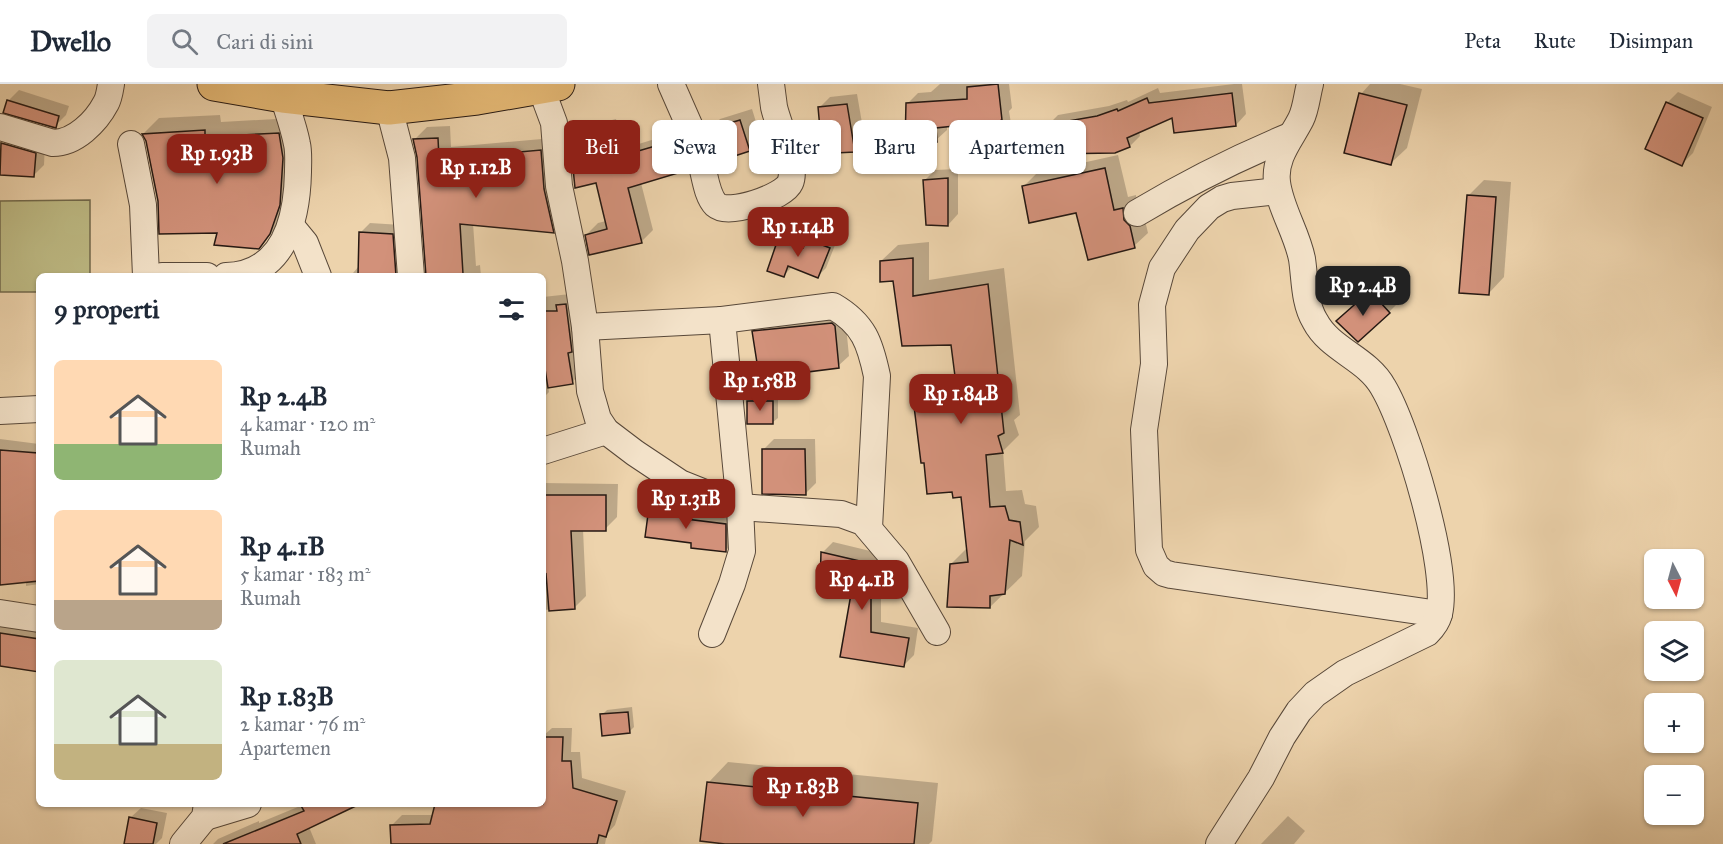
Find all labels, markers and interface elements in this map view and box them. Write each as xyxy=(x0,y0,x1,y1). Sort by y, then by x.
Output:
search box xyxy=(147,14,567,68)
text: Dwello xyxy=(30,24,111,59)
icon: search xyxy=(168,25,201,58)
text: Cari di sini xyxy=(216,28,313,55)
text: Peta xyxy=(1464,28,1501,54)
text: Rute xyxy=(1534,28,1576,54)
text: Disimpan xyxy=(1609,28,1693,54)
chip: Beli xyxy=(564,120,640,174)
chip: Sewa xyxy=(652,120,737,174)
chip: Filter xyxy=(749,120,841,174)
chip: Baru xyxy=(853,120,937,174)
chip: Apartemen xyxy=(949,120,1086,174)
pin: Rp 1.93B xyxy=(155,134,279,185)
text: Rp 1.93B xyxy=(181,141,253,165)
pin: Rp 1.12B xyxy=(414,148,538,199)
text: Rp 1.12B xyxy=(440,155,512,179)
pin: Rp 1.14B xyxy=(736,207,860,258)
text: Rp 1.14B xyxy=(762,214,834,238)
pin: Rp 2.4B xyxy=(1308,266,1418,317)
text: Rp 2.4B xyxy=(1329,273,1397,297)
text: 9 properti xyxy=(54,293,159,325)
icon: filters xyxy=(495,293,528,326)
pin: Rp 1.58B xyxy=(698,361,822,412)
text: Rp 1.58B xyxy=(723,368,797,392)
pin: Rp 1.84B xyxy=(899,374,1023,425)
text: Rp 2.4B xyxy=(240,380,328,412)
text: Rp 1.84B xyxy=(923,381,999,405)
icon: home xyxy=(102,384,174,456)
text: 4 kamar · 120 m² xyxy=(240,412,375,436)
text: Rumah xyxy=(240,436,301,460)
pin: Rp 1.31B xyxy=(624,479,748,530)
text: Rp 1.31B xyxy=(651,486,721,510)
text: Rp 4.1B xyxy=(240,530,325,562)
icon: home xyxy=(102,534,174,606)
north arrow xyxy=(1644,549,1704,609)
map controls xyxy=(1644,549,1704,825)
pin: Rp 4.1B xyxy=(807,560,917,611)
text: 5 kamar · 183 m² xyxy=(240,562,371,586)
text: Rp 4.1B xyxy=(829,567,895,591)
text: Rumah xyxy=(240,586,301,610)
button: layers xyxy=(1644,621,1704,681)
text: Rp 1.83B xyxy=(240,680,334,712)
icon: home xyxy=(102,684,174,756)
button: + xyxy=(1644,693,1704,753)
text: 2 kamar · 76 m² xyxy=(240,712,365,736)
text: Apartemen xyxy=(240,736,331,760)
button: − xyxy=(1644,765,1704,825)
pin: Rp 1.83B xyxy=(741,767,865,818)
text: Rp 1.83B xyxy=(767,774,839,798)

